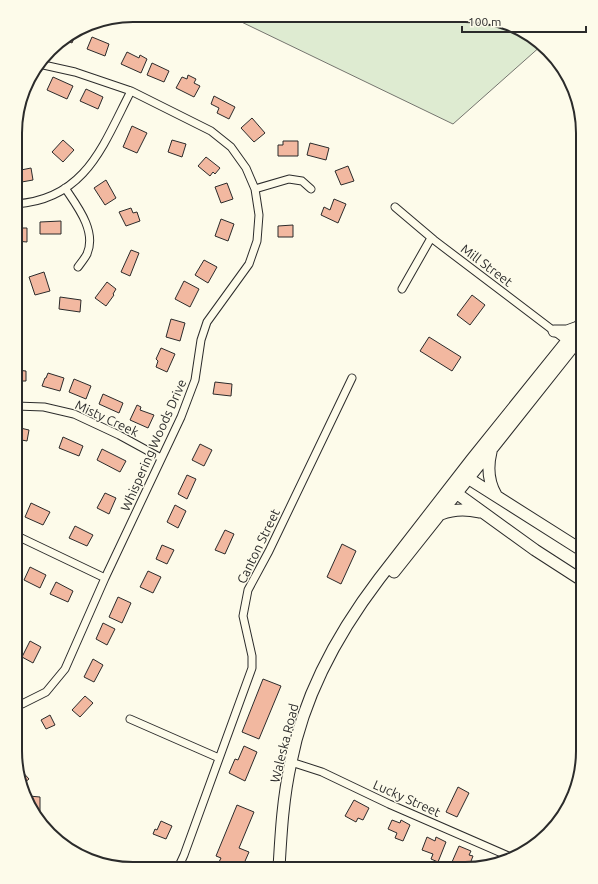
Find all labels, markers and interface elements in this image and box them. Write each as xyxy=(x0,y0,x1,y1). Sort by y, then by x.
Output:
scale bar xyxy=(462,8,586,34)
text: 100 m xyxy=(468,15,501,28)
street label: Mill Street xyxy=(459,241,515,289)
street label: Whispering Woods Drive xyxy=(118,377,188,513)
street label: Misty Creek xyxy=(73,397,141,439)
street label: Canton Street xyxy=(234,506,282,586)
street label: Waleska Road xyxy=(267,702,301,784)
street label: Lucky Street xyxy=(371,777,443,819)

